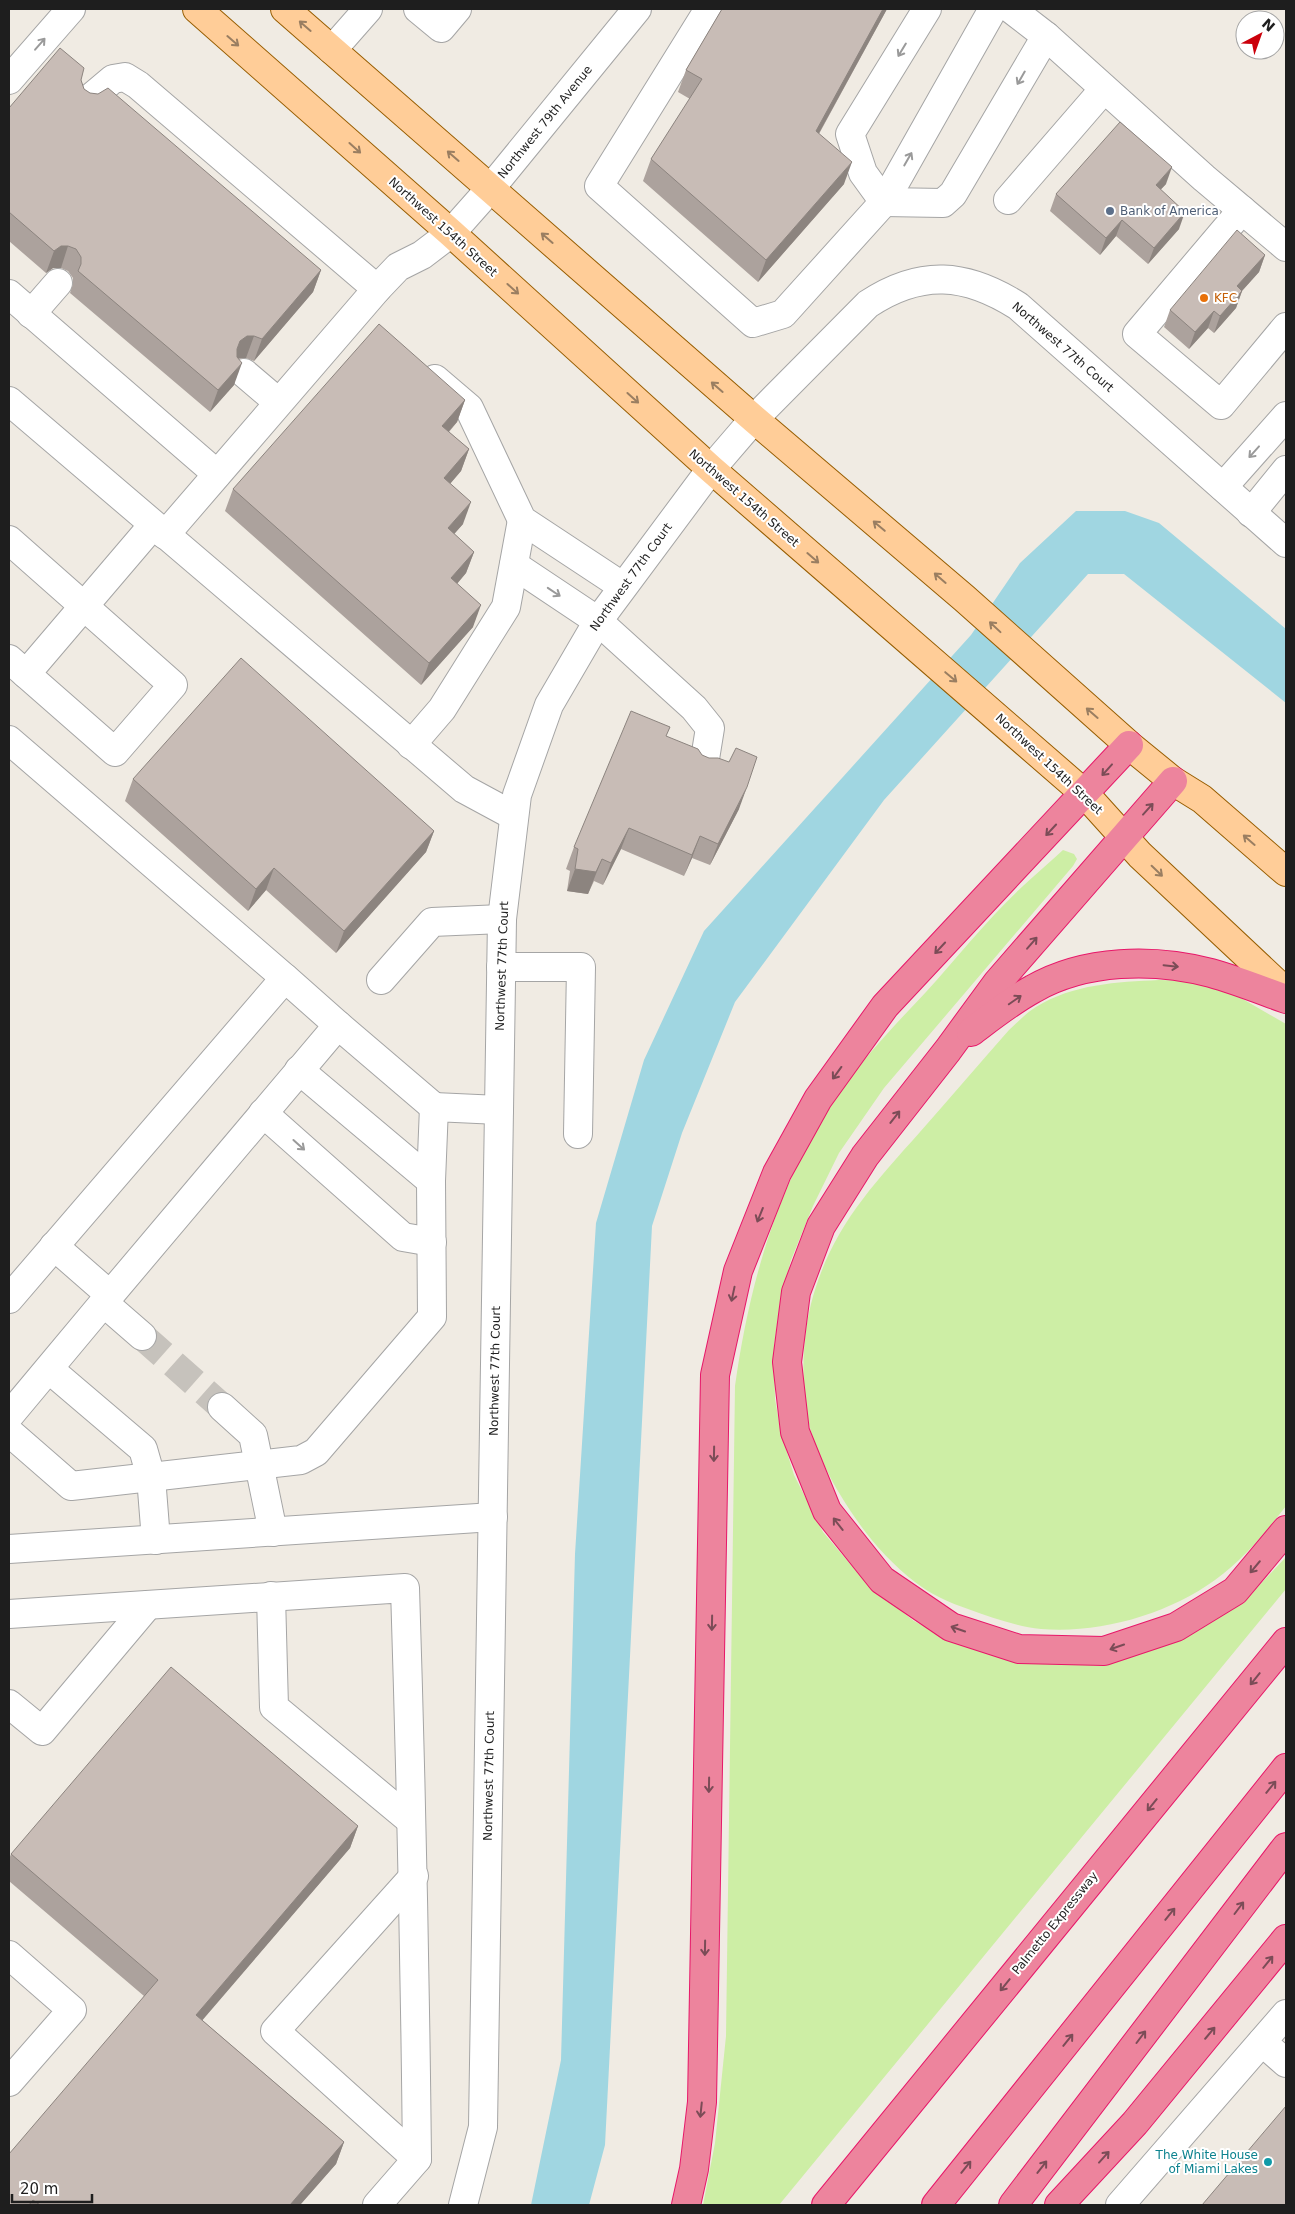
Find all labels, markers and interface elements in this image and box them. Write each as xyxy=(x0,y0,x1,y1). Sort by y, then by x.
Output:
north arrow xyxy=(1235,10,1285,60)
text: N xyxy=(1259,15,1278,35)
one-way arrow xyxy=(298,21,311,32)
one-way arrow xyxy=(227,35,240,46)
one-way arrow xyxy=(34,38,45,51)
one-way arrow xyxy=(896,43,906,57)
street label: Northwest 79th Avenue xyxy=(495,63,595,181)
one-way arrow xyxy=(1016,70,1026,85)
one-way arrow xyxy=(349,142,362,154)
one-way arrow xyxy=(447,151,460,162)
one-way arrow xyxy=(903,152,913,167)
street label: Northwest 154th Street xyxy=(386,175,500,280)
place label: Bank of America xyxy=(1120,204,1219,218)
marker: Bank of America xyxy=(1104,205,1116,217)
one-way arrow xyxy=(541,233,554,244)
one-way arrow xyxy=(506,283,519,295)
place label: KFC xyxy=(1214,291,1237,305)
marker: KFC xyxy=(1198,292,1210,304)
street label: Northwest 77th Court xyxy=(1009,299,1117,395)
one-way arrow xyxy=(711,381,724,393)
one-way arrow xyxy=(626,392,639,404)
one-way arrow xyxy=(1249,445,1260,458)
street label: Northwest 154th Street xyxy=(686,446,802,550)
street label: Northwest 77th Court xyxy=(587,520,675,634)
one-way arrow xyxy=(873,520,886,531)
one-way arrow xyxy=(807,553,820,564)
one-way arrow xyxy=(934,572,947,583)
one-way arrow xyxy=(547,587,561,597)
one-way arrow xyxy=(989,621,1002,633)
one-way arrow xyxy=(944,671,957,683)
one-way arrow xyxy=(1086,707,1099,719)
street label: Northwest 154th Street xyxy=(993,711,1106,817)
one-way arrow xyxy=(1101,763,1113,776)
one-way arrow xyxy=(1142,802,1154,815)
one-way arrow xyxy=(1045,823,1057,836)
one-way arrow xyxy=(1243,834,1256,846)
one-way arrow xyxy=(1151,865,1163,878)
street label: Northwest 77th Court xyxy=(493,901,511,1031)
one-way arrow xyxy=(1026,936,1038,949)
one-way arrow xyxy=(934,941,946,954)
one-way arrow xyxy=(1162,961,1178,971)
one-way arrow xyxy=(1008,995,1022,1005)
one-way arrow xyxy=(832,1066,842,1080)
one-way arrow xyxy=(890,1111,901,1124)
one-way arrow xyxy=(293,1140,306,1151)
one-way arrow xyxy=(754,1208,763,1223)
one-way arrow xyxy=(728,1285,737,1301)
street label: Northwest 77th Court xyxy=(487,1306,503,1436)
one-way arrow xyxy=(710,1446,719,1462)
one-way arrow xyxy=(832,1518,843,1531)
one-way arrow xyxy=(1249,1561,1260,1574)
one-way arrow xyxy=(707,1614,717,1630)
one-way arrow xyxy=(951,1624,966,1633)
one-way arrow xyxy=(1109,1643,1125,1652)
one-way arrow xyxy=(1250,1673,1261,1686)
street label: Northwest 77th Court xyxy=(481,1711,497,1841)
one-way arrow xyxy=(704,1777,713,1793)
one-way arrow xyxy=(1266,1781,1277,1794)
one-way arrow xyxy=(1147,1798,1158,1811)
street label: Palmetto Expressway xyxy=(1009,1869,1101,1977)
one-way arrow xyxy=(1234,1902,1245,1915)
one-way arrow xyxy=(1164,1907,1175,1920)
one-way arrow xyxy=(700,1939,710,1955)
one-way arrow xyxy=(1262,1956,1273,1969)
one-way arrow xyxy=(999,1978,1010,1991)
one-way arrow xyxy=(1204,2027,1215,2040)
one-way arrow xyxy=(1136,2030,1146,2044)
one-way arrow xyxy=(1063,2034,1074,2047)
one-way arrow xyxy=(696,2102,706,2118)
place label: The White House of Miami Lakes xyxy=(1155,2148,1258,2176)
one-way arrow xyxy=(1098,2150,1110,2163)
marker: The White House of Miami Lakes xyxy=(1262,2156,1274,2168)
one-way arrow xyxy=(961,2161,972,2174)
one-way arrow xyxy=(1037,2161,1048,2174)
scale bar xyxy=(12,2172,92,2204)
text: 20 m xyxy=(20,2180,58,2198)

